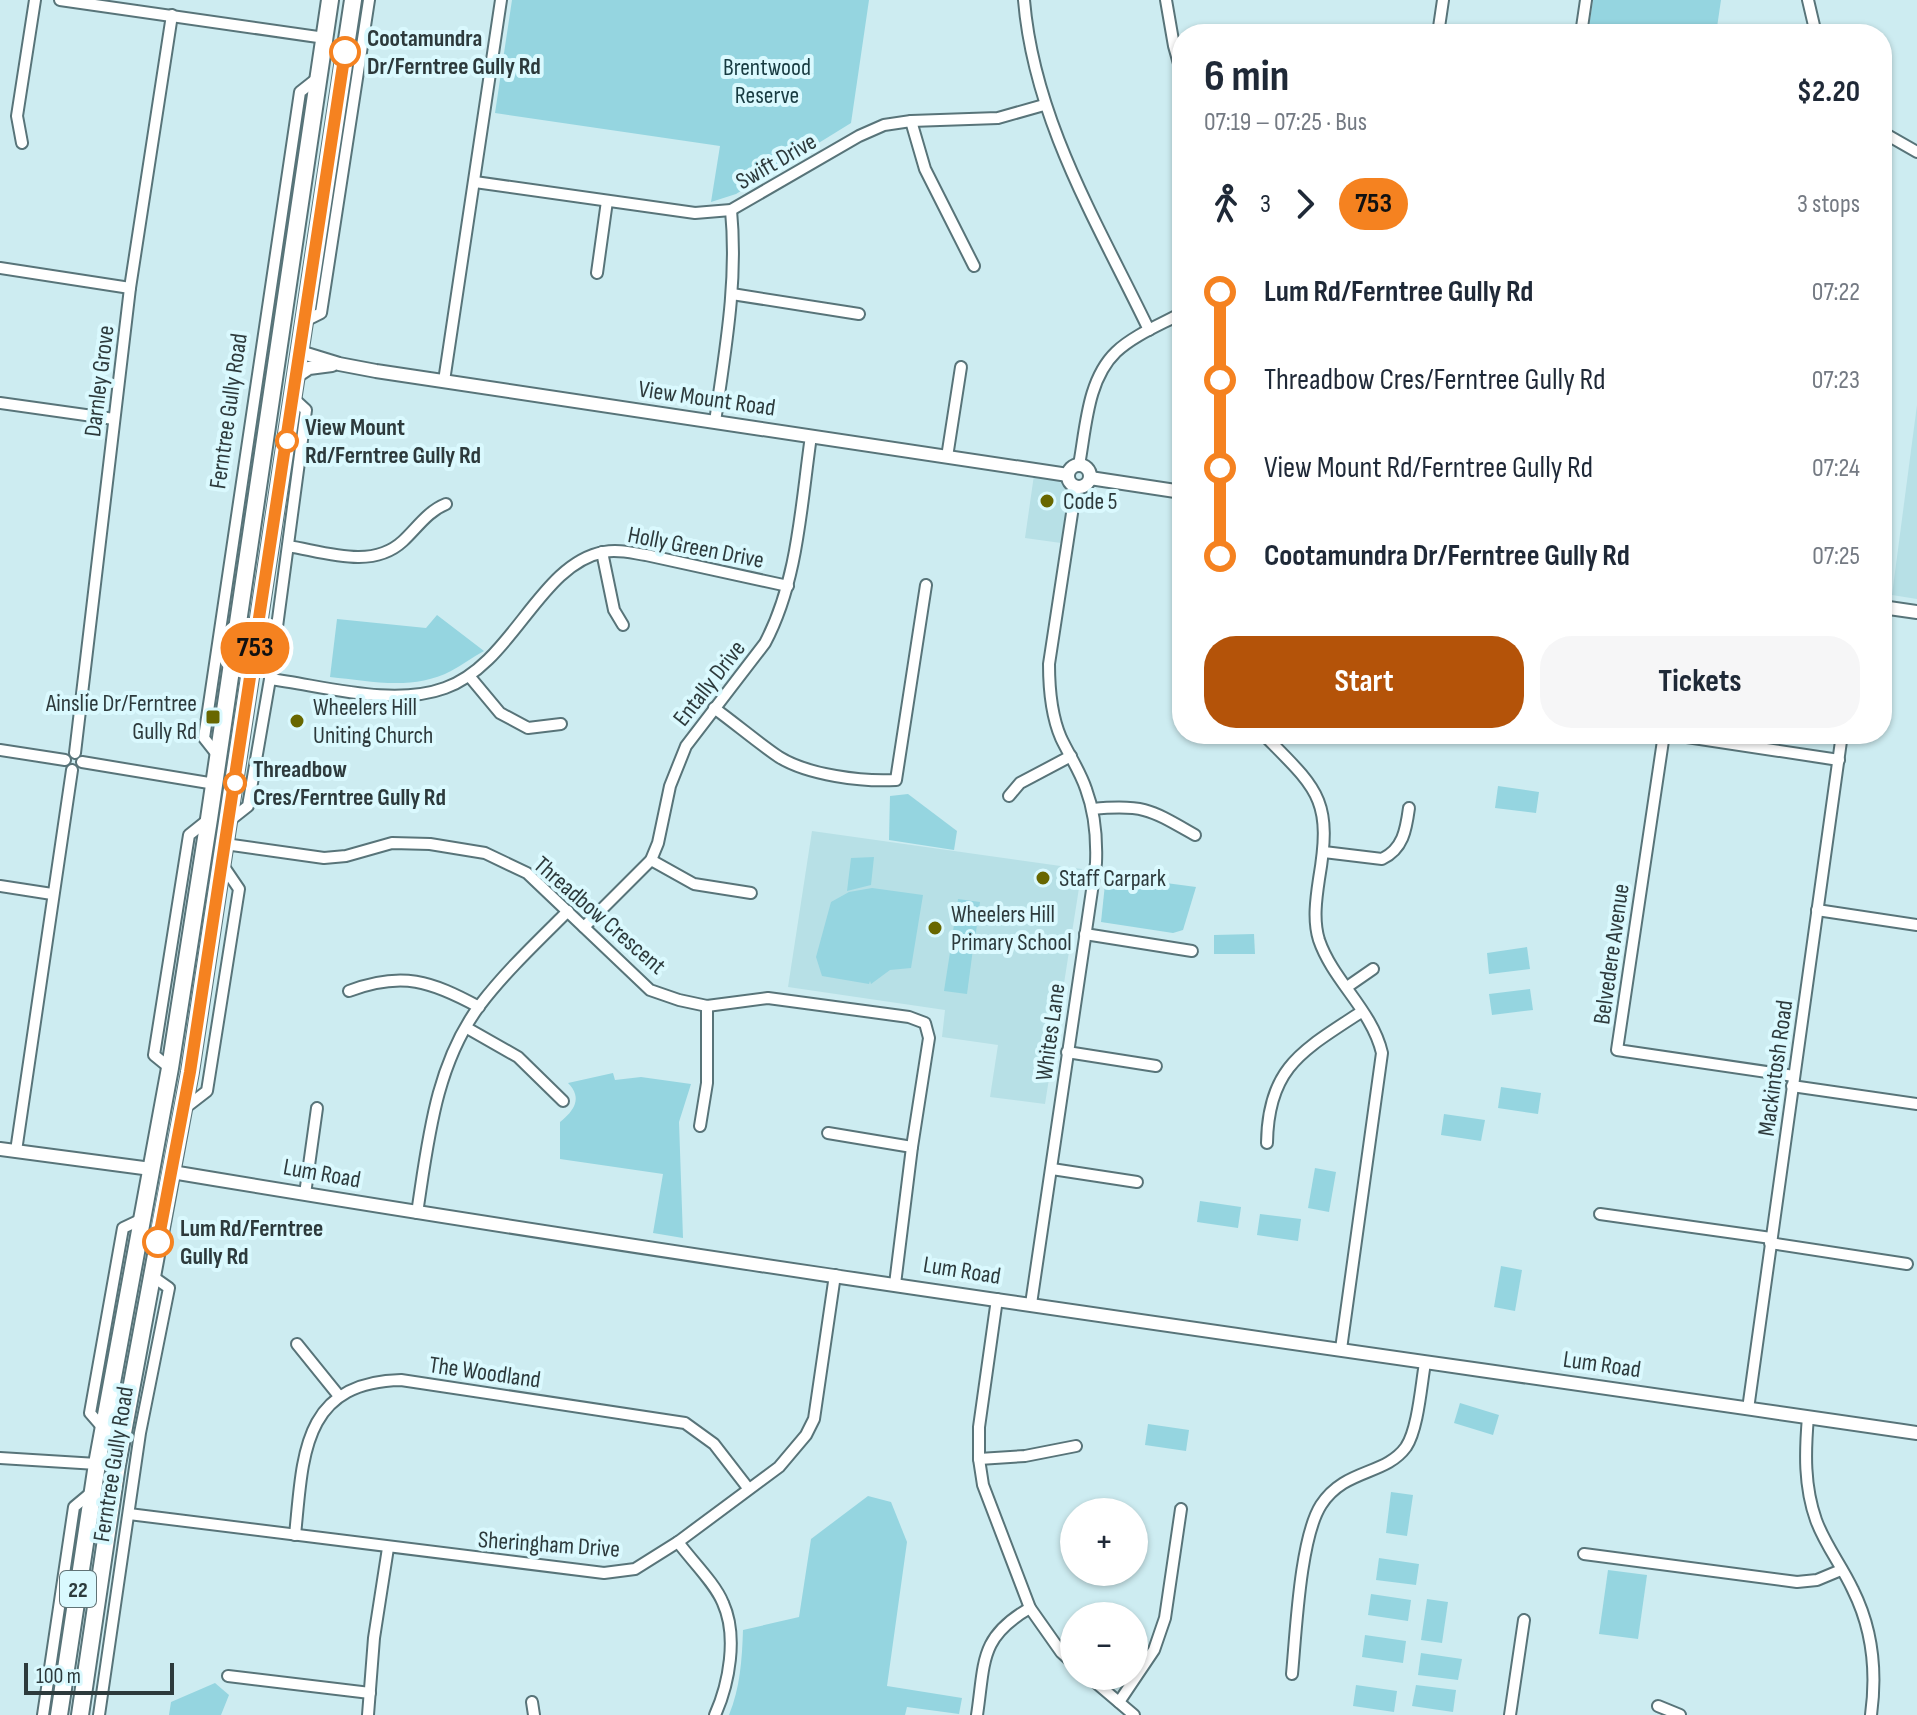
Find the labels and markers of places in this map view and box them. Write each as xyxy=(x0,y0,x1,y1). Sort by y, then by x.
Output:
place label: Cootamundra Dr/Ferntree Gully Rd xyxy=(367,24,541,81)
marker: Cootamundra Dr/Ferntree Gully Rd xyxy=(330,37,360,67)
place label: View Mount Rd/Ferntree Gully Rd xyxy=(305,413,481,470)
marker: View Mount Rd/Ferntree Gully Rd xyxy=(276,430,298,452)
place label: Code 5 xyxy=(1063,487,1117,516)
marker: Code 5 xyxy=(1038,492,1056,510)
place label: Ainslie Dr/Ferntree Gully Rd xyxy=(45,689,197,746)
place label: Wheelers Hill Uniting Church xyxy=(313,693,433,750)
marker: Ainslie Dr/Ferntree Gully Rd xyxy=(204,708,222,726)
marker: Wheelers Hill Uniting Church xyxy=(288,712,306,730)
place label: Threadbow Cres/Ferntree Gully Rd xyxy=(253,755,446,812)
marker: Threadbow Cres/Ferntree Gully Rd xyxy=(224,772,246,794)
place label: Staff Carpark xyxy=(1059,864,1166,893)
marker: Staff Carpark xyxy=(1034,869,1052,887)
place label: Wheelers Hill Primary School xyxy=(951,900,1072,957)
marker: Wheelers Hill Primary School xyxy=(926,919,944,937)
place label: Lum Rd/Ferntree Gully Rd xyxy=(180,1214,323,1271)
marker: Lum Rd/Ferntree Gully Rd xyxy=(143,1227,173,1257)

